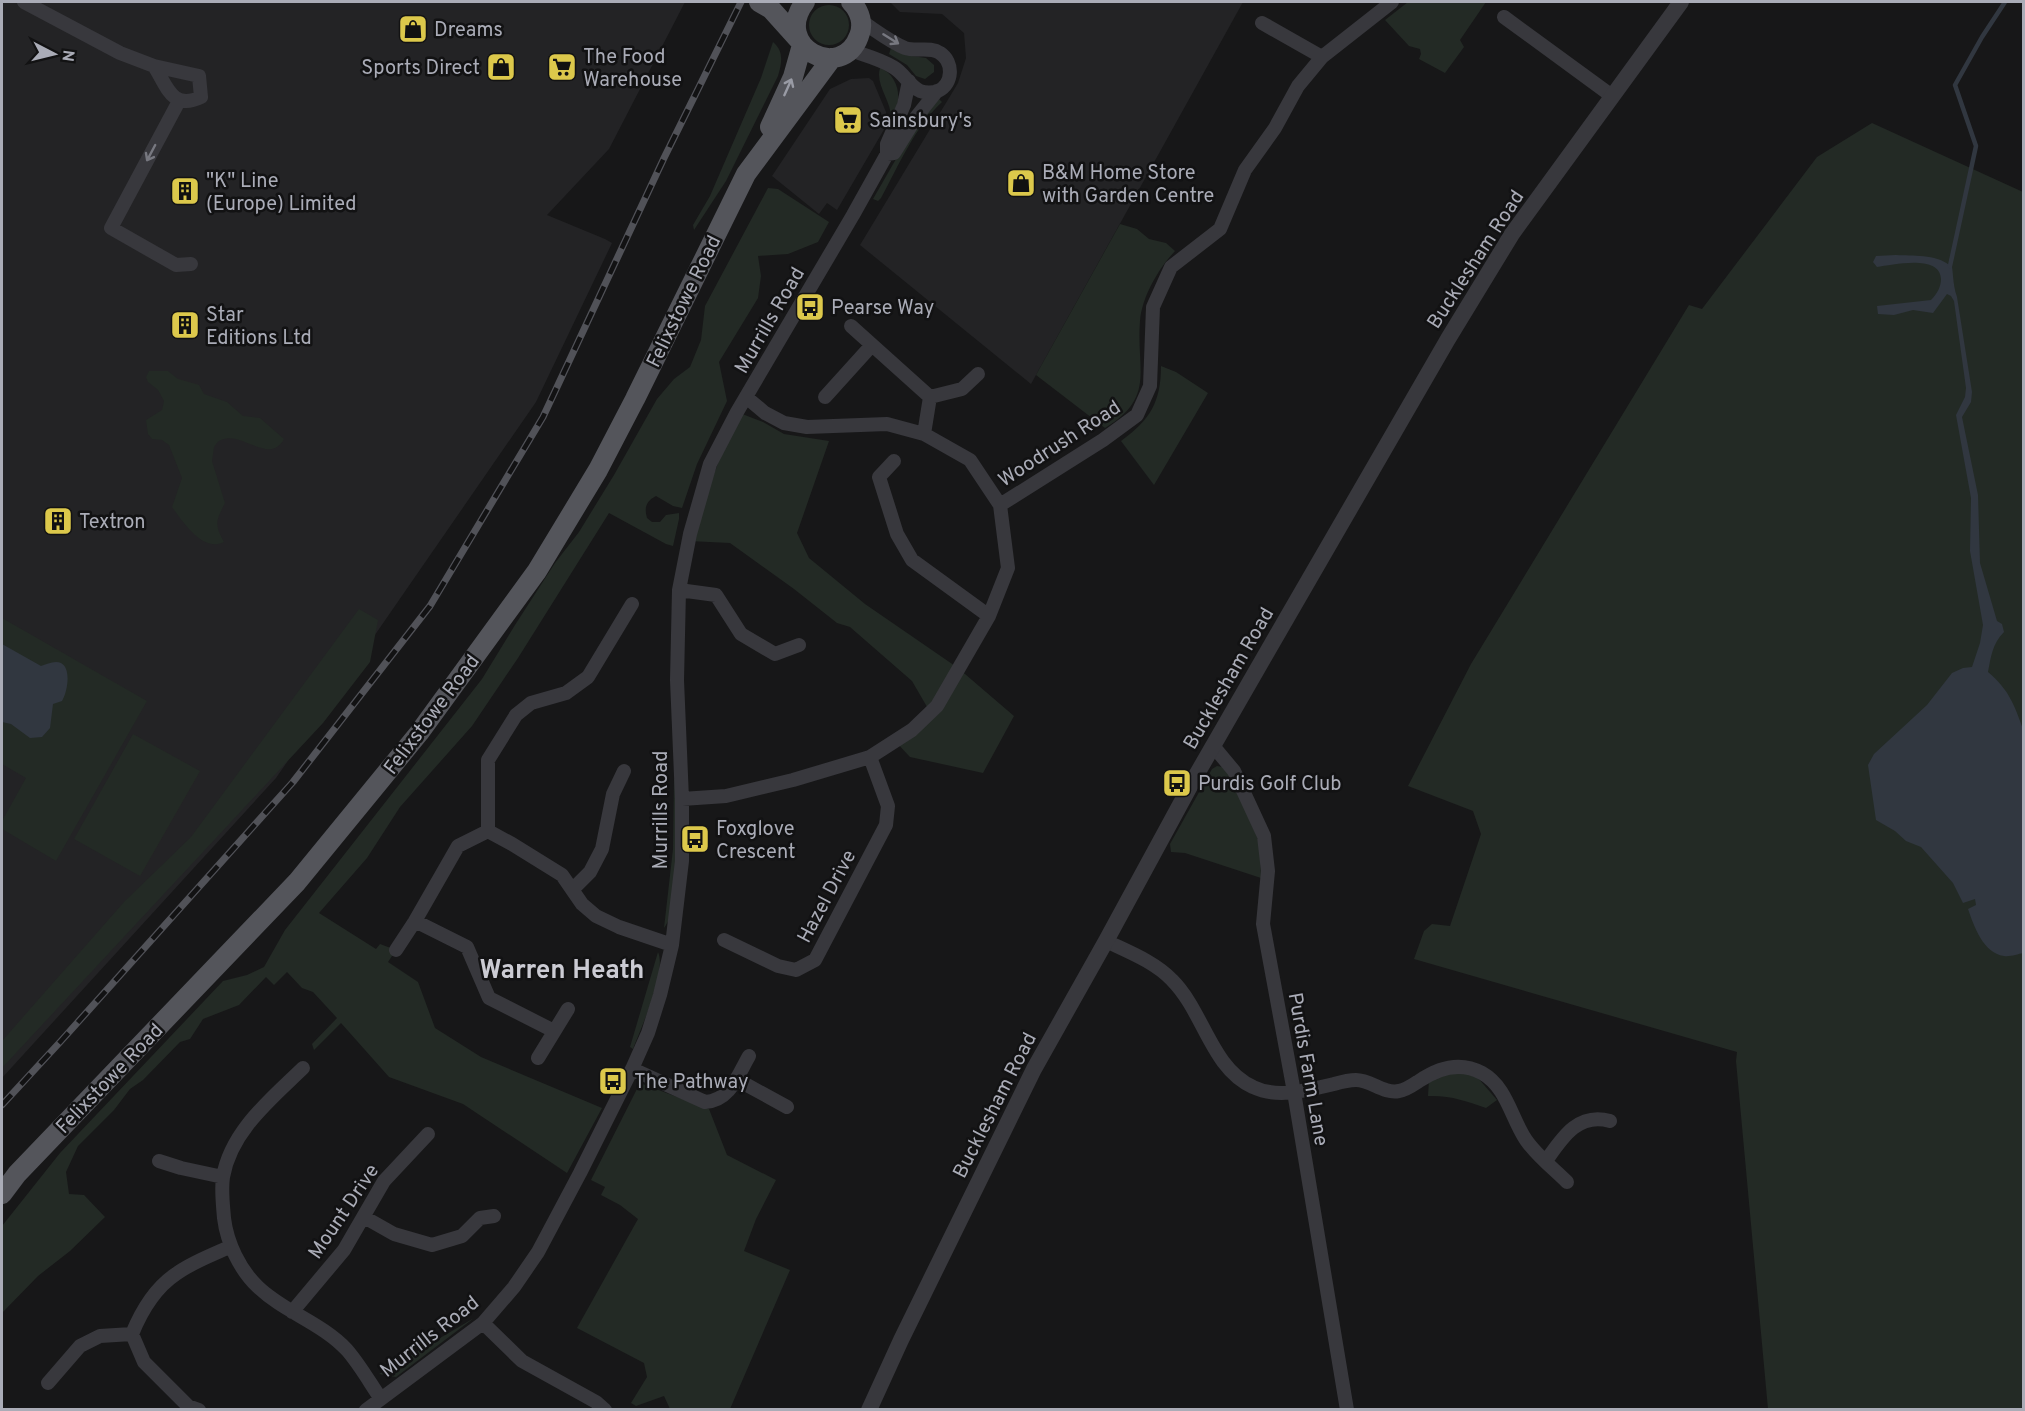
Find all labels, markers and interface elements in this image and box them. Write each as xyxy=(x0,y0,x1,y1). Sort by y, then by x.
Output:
shop icon: Dreams xyxy=(397,13,429,45)
place label: Dreams xyxy=(434,18,503,44)
north arrow xyxy=(24,24,84,84)
one-way arrow xyxy=(882,34,899,46)
place label: The Food Warehouse xyxy=(583,45,682,94)
text: N xyxy=(56,49,78,63)
shop icon: Sports Direct xyxy=(485,51,517,83)
supermarket icon: The Food Warehouse xyxy=(546,51,578,83)
place label: Sports Direct xyxy=(361,56,480,82)
one-way arrow xyxy=(783,78,794,97)
supermarket icon: Sainsbury's xyxy=(832,104,864,136)
place label: Sainsbury's xyxy=(869,109,972,135)
one-way arrow xyxy=(145,144,157,161)
place label: B&M Home Store with Garden Centre xyxy=(1042,161,1214,210)
shop icon: B&M Home Store with Garden Centre xyxy=(1005,167,1037,199)
place label: "K" Line (Europe) Limited xyxy=(206,169,357,218)
building icon: "K" Line (Europe) Limited xyxy=(169,175,201,207)
street label: Bucklesham Road xyxy=(1422,186,1531,334)
street label: Felixstowe Road xyxy=(642,231,728,372)
street label: Murrills Road xyxy=(730,263,812,379)
bus stop icon: Pearse Way xyxy=(794,291,826,323)
place label: Pearse Way xyxy=(831,296,934,322)
place label: Star Editions Ltd xyxy=(206,303,312,352)
building icon: Star Editions Ltd xyxy=(169,309,201,341)
street label: Woodrush Road xyxy=(994,395,1126,494)
building icon: Textron xyxy=(42,505,74,537)
place label: Textron xyxy=(79,510,146,536)
street label: Bucklesham Road xyxy=(1178,603,1281,755)
street label: Felixstowe Road xyxy=(379,650,486,781)
street label: Murrills Road xyxy=(649,751,675,869)
bus stop icon: Purdis Golf Club xyxy=(1161,767,1193,799)
place label: Purdis Golf Club xyxy=(1198,772,1342,798)
place label: Foxglove Crescent xyxy=(716,817,796,866)
bus stop icon: Foxglove Crescent xyxy=(679,823,711,855)
street label: Hazel Drive xyxy=(792,846,863,948)
district label: Warren Heath xyxy=(480,955,644,988)
street label: Purdis Farm Lane xyxy=(1281,991,1333,1148)
street label: Felixstowe Road xyxy=(51,1019,170,1140)
street label: Bucklesham Road xyxy=(948,1029,1044,1183)
bus stop icon: The Pathway xyxy=(597,1065,629,1097)
place label: The Pathway xyxy=(634,1070,748,1096)
street label: Mount Drive xyxy=(303,1160,386,1265)
street label: Murrills Road xyxy=(375,1291,485,1384)

